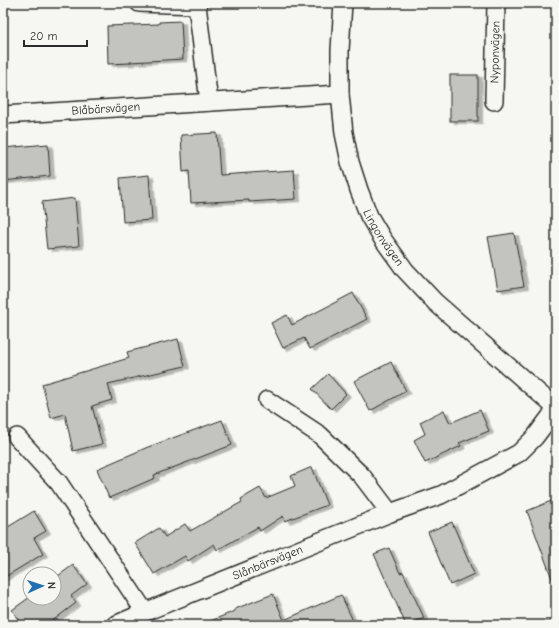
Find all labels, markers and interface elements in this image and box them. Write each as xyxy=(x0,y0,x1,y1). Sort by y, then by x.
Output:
street label: Nyponvägen xyxy=(487,21,503,83)
scale bar xyxy=(24,22,87,48)
text: 20 m xyxy=(30,29,58,43)
street label: Blåbärsvägen xyxy=(71,99,141,118)
street label: Lingonvägen xyxy=(360,207,407,269)
street label: Slånbärsvägen xyxy=(231,542,305,583)
north arrow xyxy=(22,566,62,606)
text: N xyxy=(45,582,58,589)

